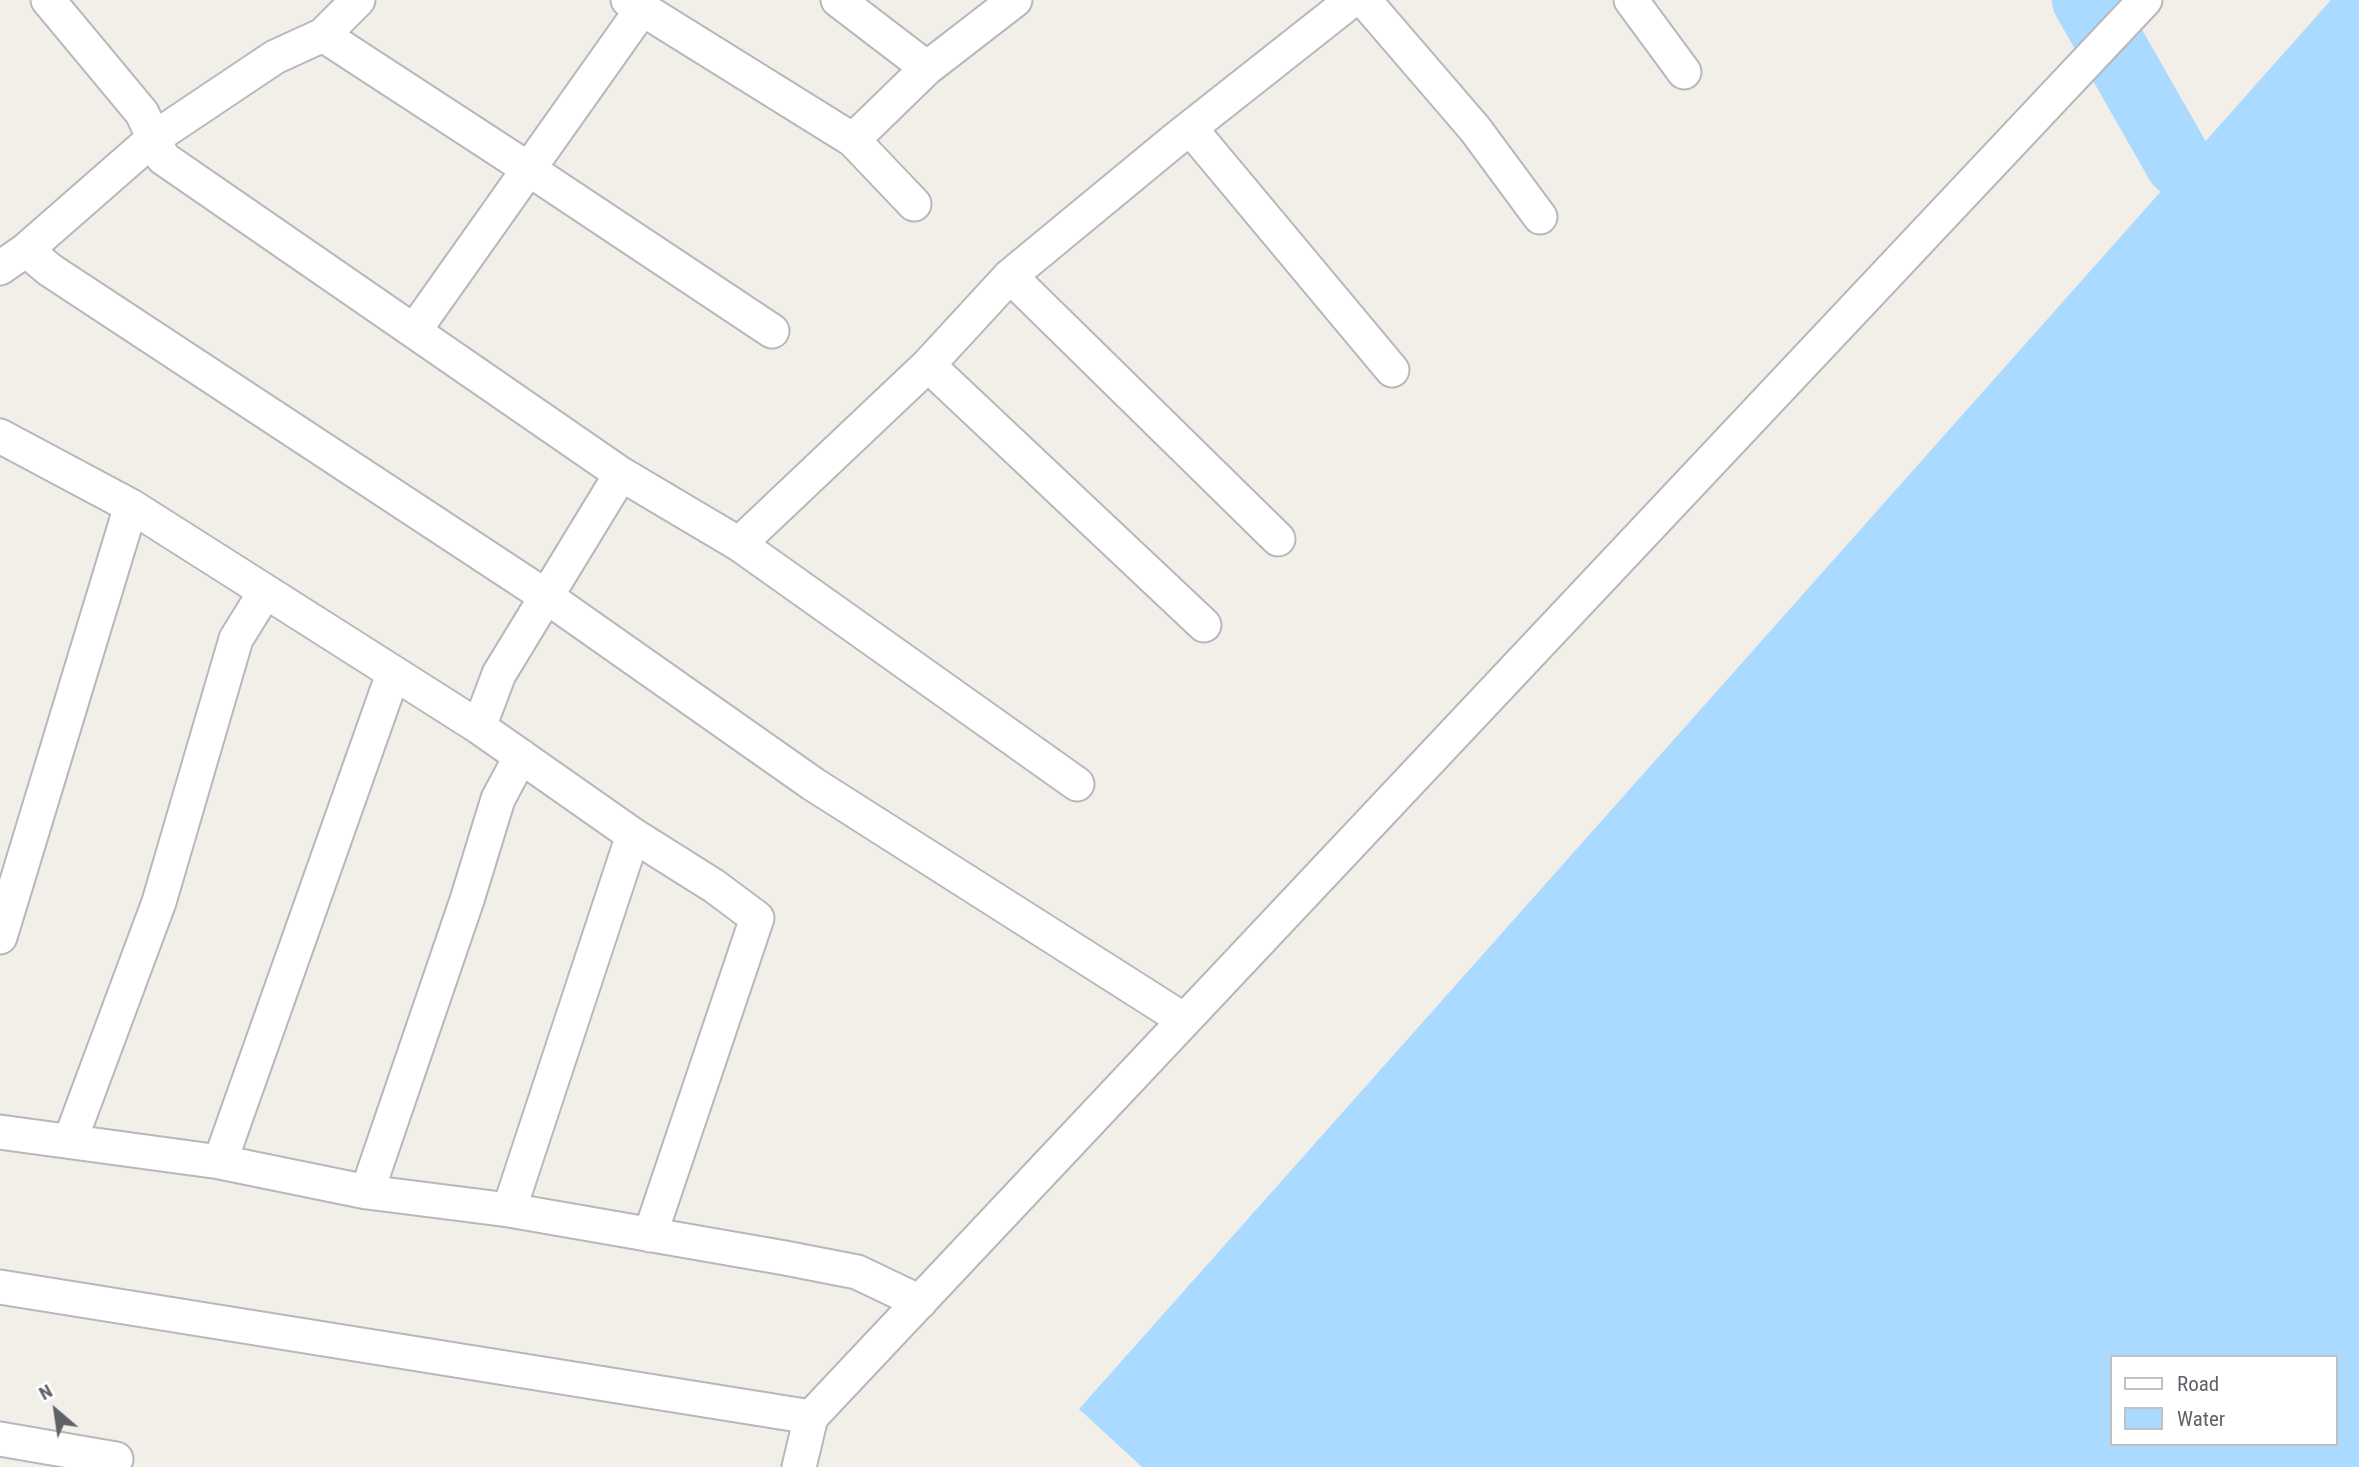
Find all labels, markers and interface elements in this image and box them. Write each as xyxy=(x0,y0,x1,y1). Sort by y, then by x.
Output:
legend xyxy=(2110,1355,2338,1446)
text: Road xyxy=(2177,1372,2219,1396)
north arrow xyxy=(21,1376,91,1446)
text: N xyxy=(35,1379,56,1405)
text: Water xyxy=(2177,1407,2225,1431)

